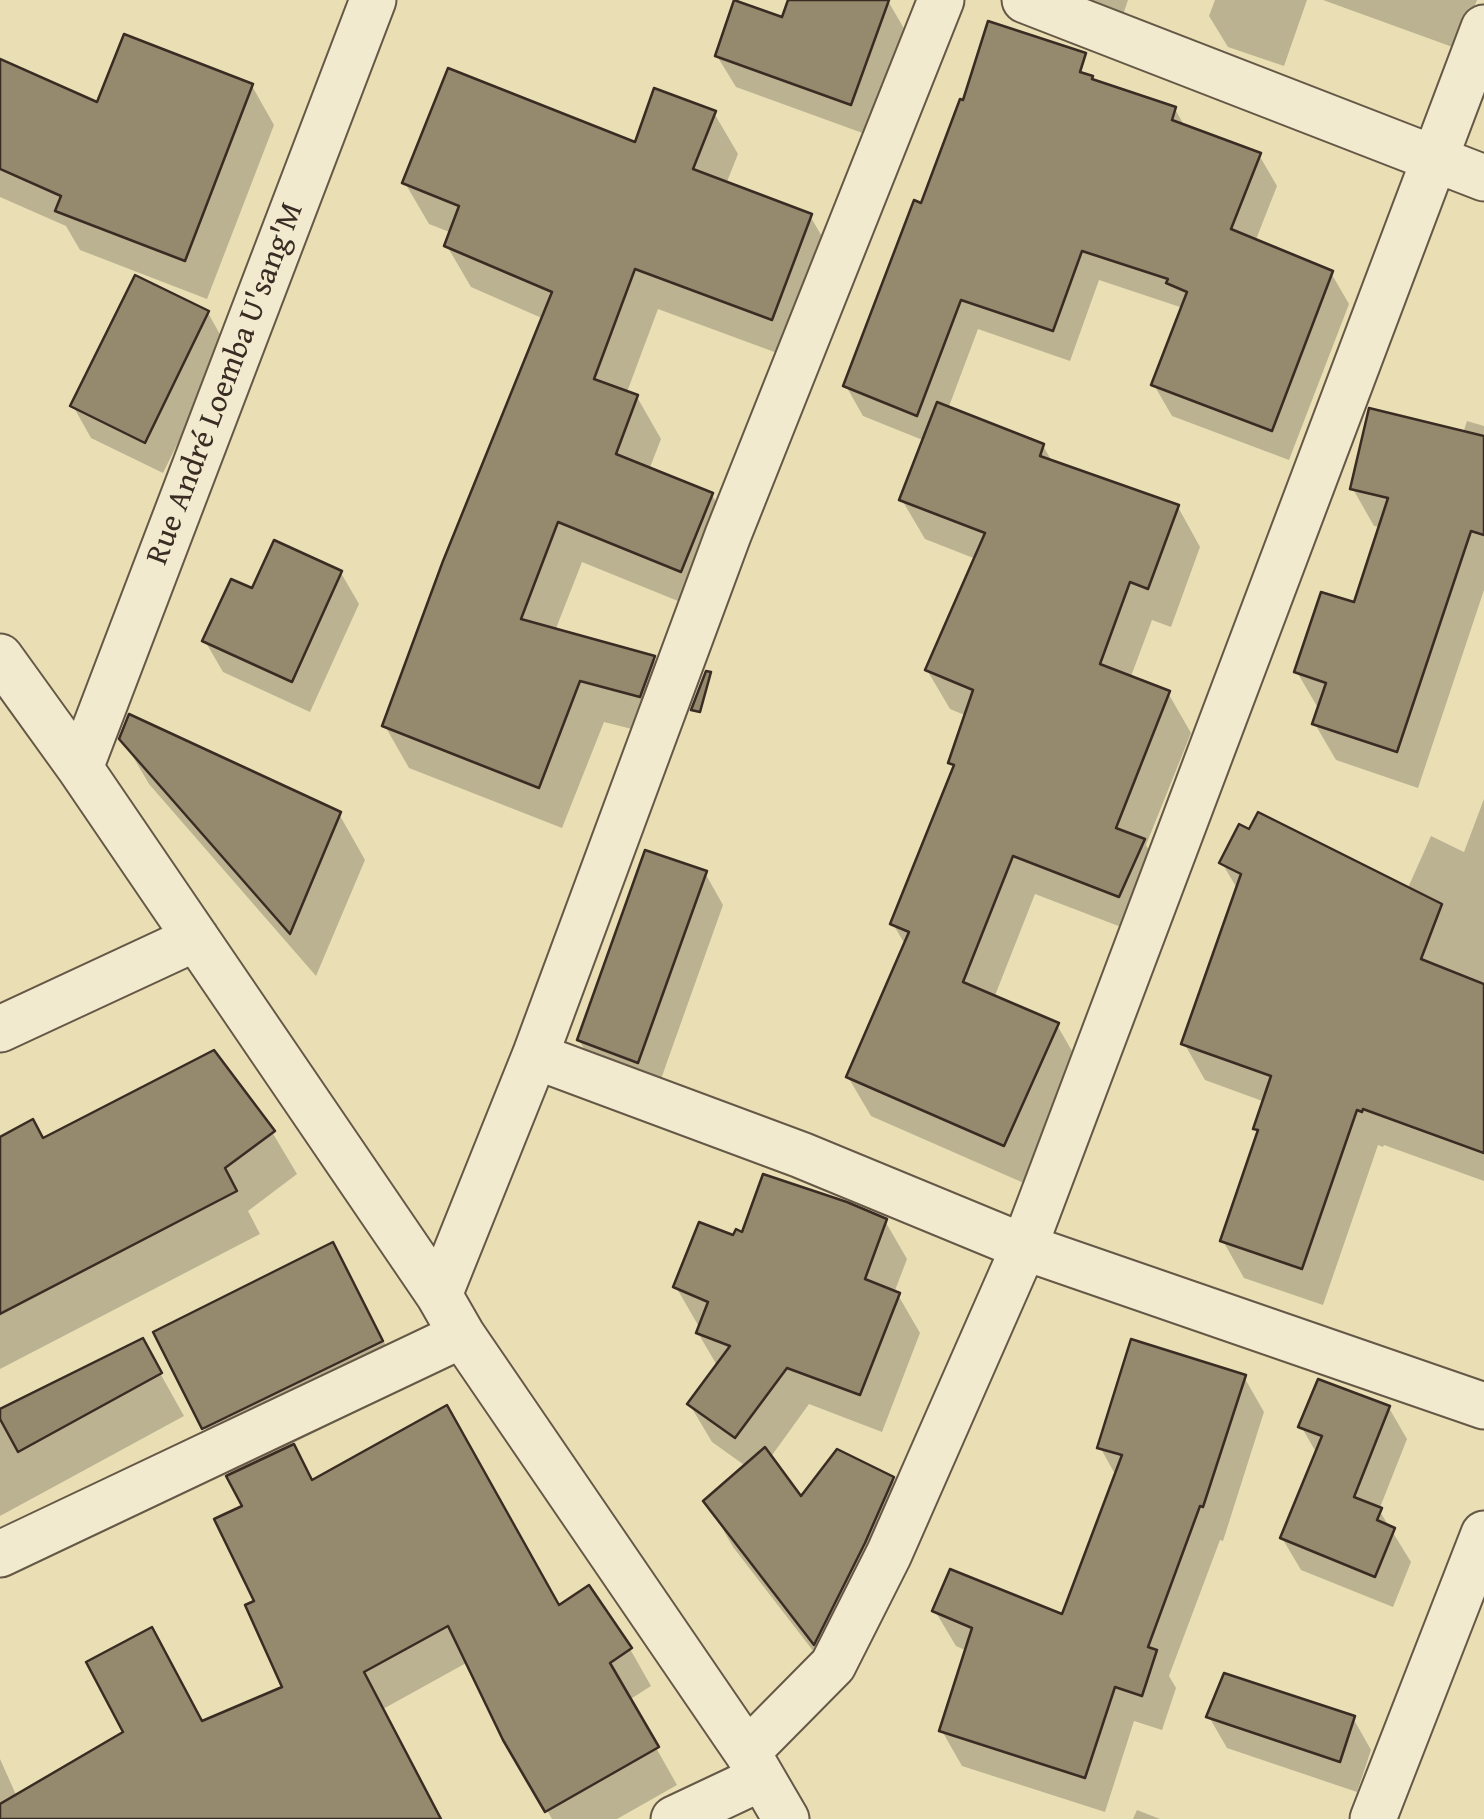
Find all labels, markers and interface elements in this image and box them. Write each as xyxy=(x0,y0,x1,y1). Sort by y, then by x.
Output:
street label: Rue André Loemba U'sang'M xyxy=(139,197,313,571)

